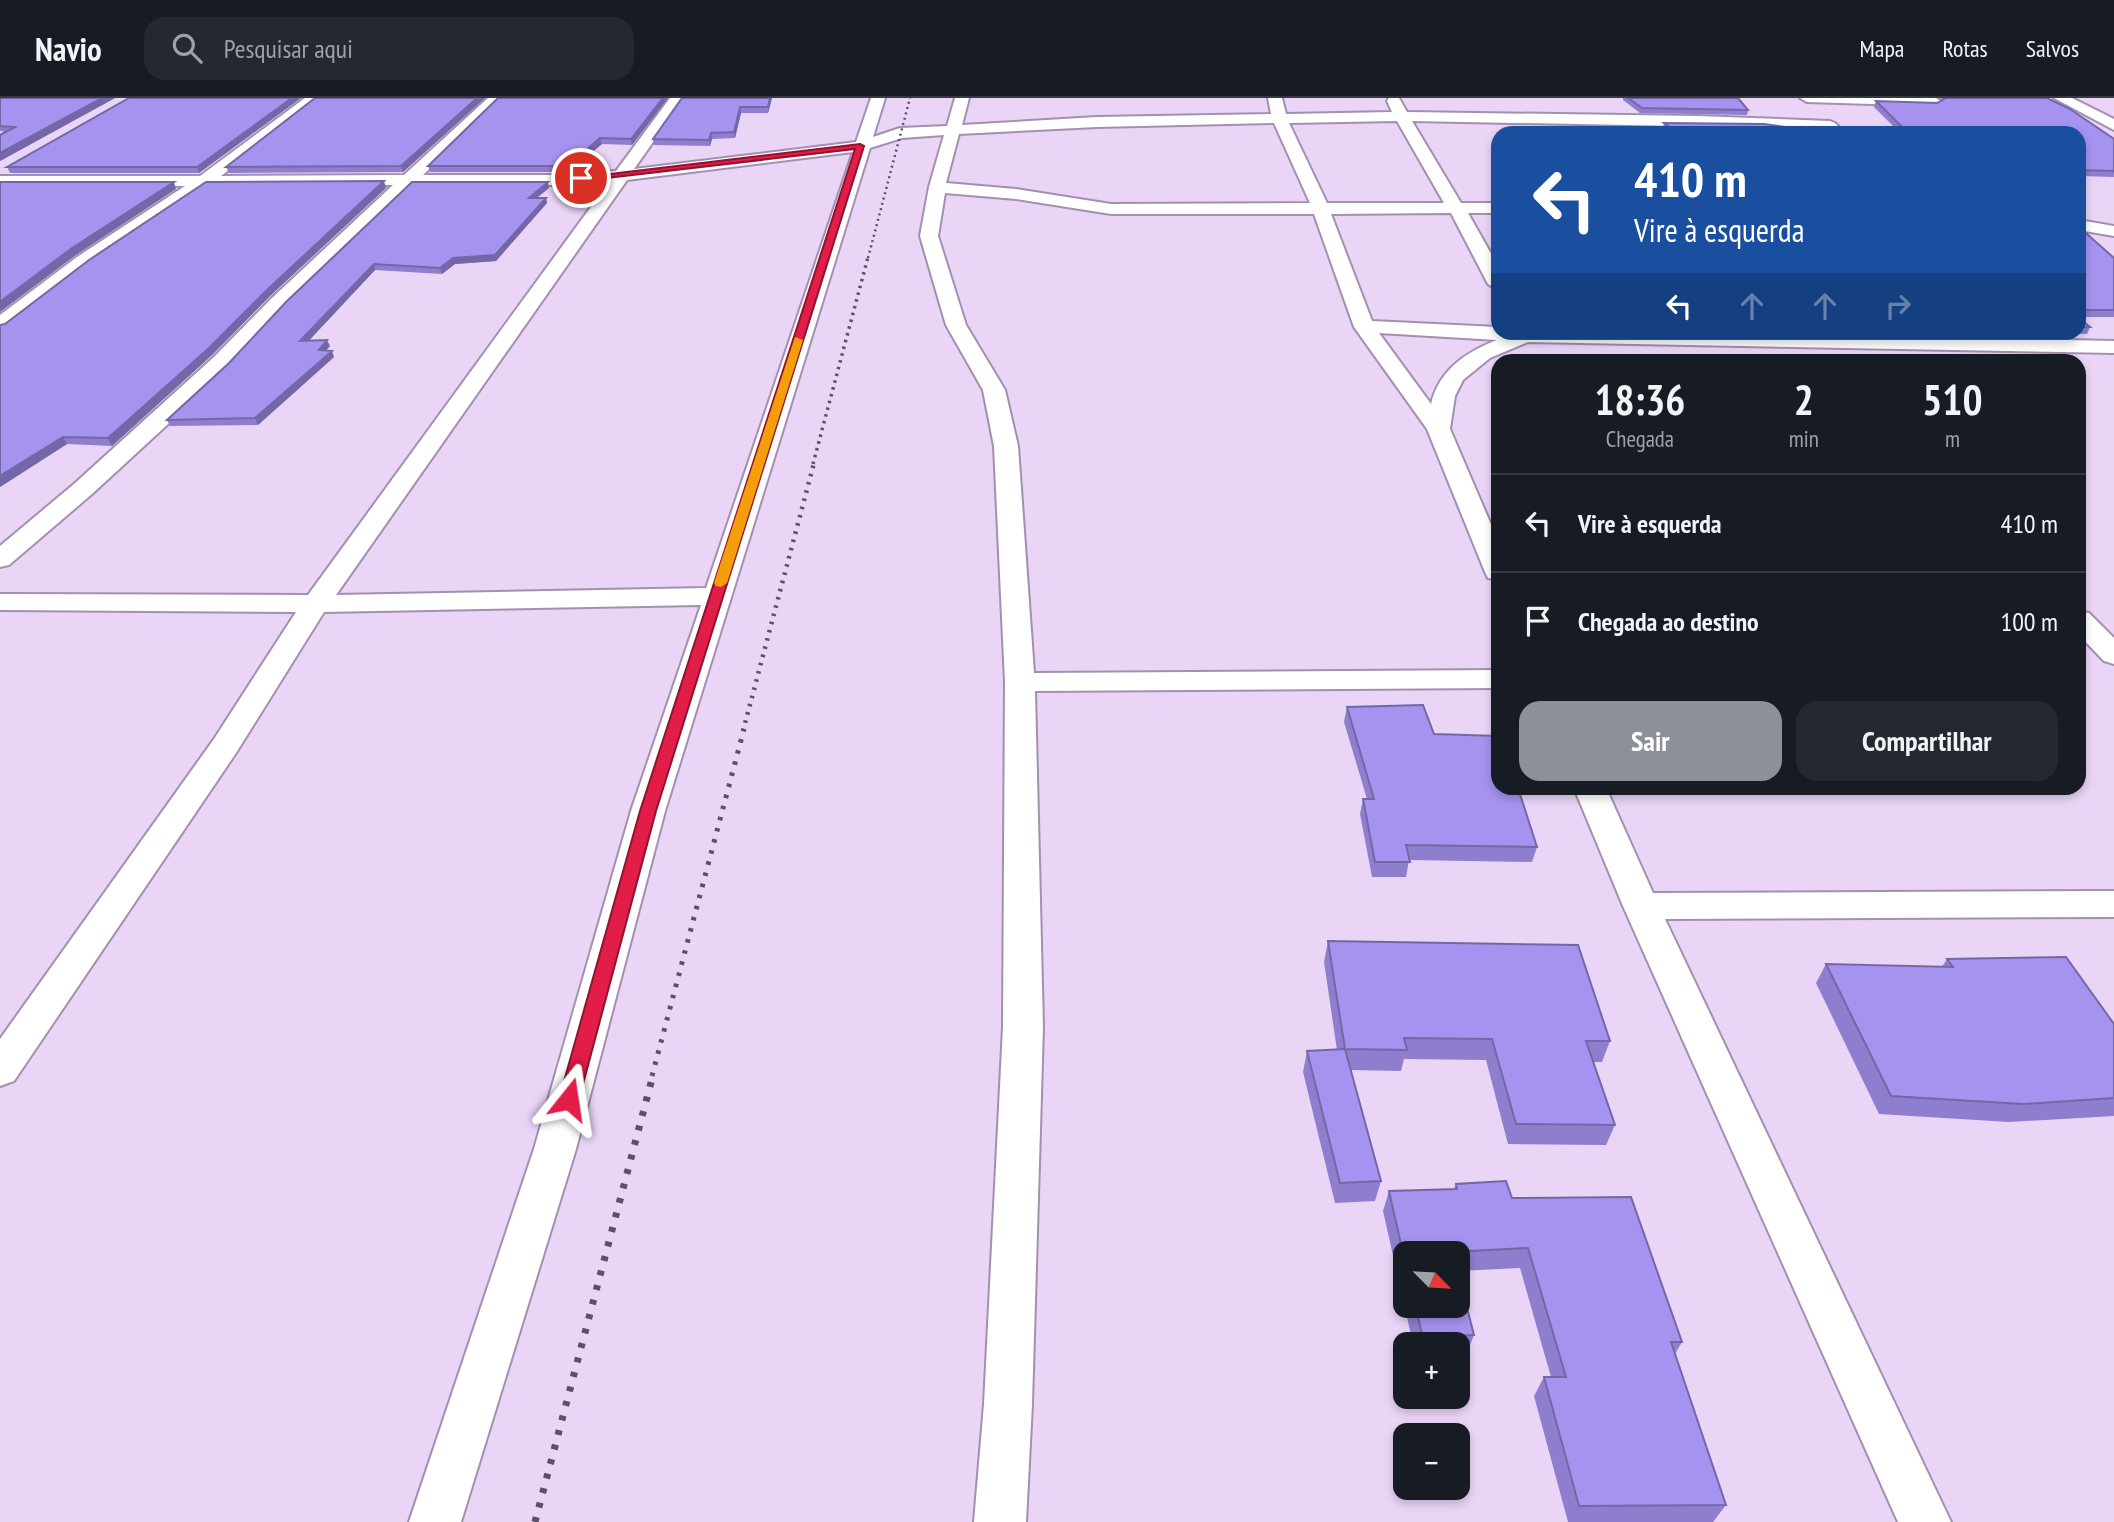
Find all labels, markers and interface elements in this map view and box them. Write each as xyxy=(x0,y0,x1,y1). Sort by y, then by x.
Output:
search box xyxy=(144,17,634,80)
text: Navio xyxy=(35,27,102,70)
icon: search xyxy=(168,29,206,67)
text: Pesquisar aqui xyxy=(224,32,353,65)
text: Mapa xyxy=(1860,33,1904,64)
text: Rotas xyxy=(1942,33,1988,64)
text: Salvos xyxy=(2026,33,2079,64)
text: 410 m xyxy=(1634,147,1747,211)
pin xyxy=(551,148,611,208)
icon: left xyxy=(1519,154,1610,245)
icon: arrive xyxy=(562,159,600,197)
text: Vire à esquerda xyxy=(1634,209,1805,251)
icon: left xyxy=(1660,287,1698,325)
icon: ahead xyxy=(1733,287,1771,325)
icon: ahead xyxy=(1806,287,1844,325)
icon: right xyxy=(1879,287,1917,325)
text: 18:36 xyxy=(1594,372,1685,427)
text: 2 xyxy=(1794,372,1814,427)
text: 510 xyxy=(1922,372,1983,427)
text: Chegada xyxy=(1606,424,1674,453)
text: min xyxy=(1789,424,1819,453)
text: m xyxy=(1945,424,1960,453)
icon: left xyxy=(1519,504,1557,542)
text: Vire à esquerda xyxy=(1578,507,1721,540)
text: 410 m xyxy=(2000,507,2058,540)
icon: arrive xyxy=(1519,602,1557,640)
text: Chegada ao destino xyxy=(1578,605,1759,638)
text: 100 m xyxy=(2000,605,2058,638)
button: Sair xyxy=(1519,701,1782,781)
button: Compartilhar xyxy=(1796,701,2058,781)
position arrow xyxy=(532,1062,606,1136)
north arrow xyxy=(1393,1241,1470,1318)
map controls xyxy=(1393,1241,1470,1500)
button: + xyxy=(1393,1332,1470,1409)
button: − xyxy=(1393,1423,1470,1500)

